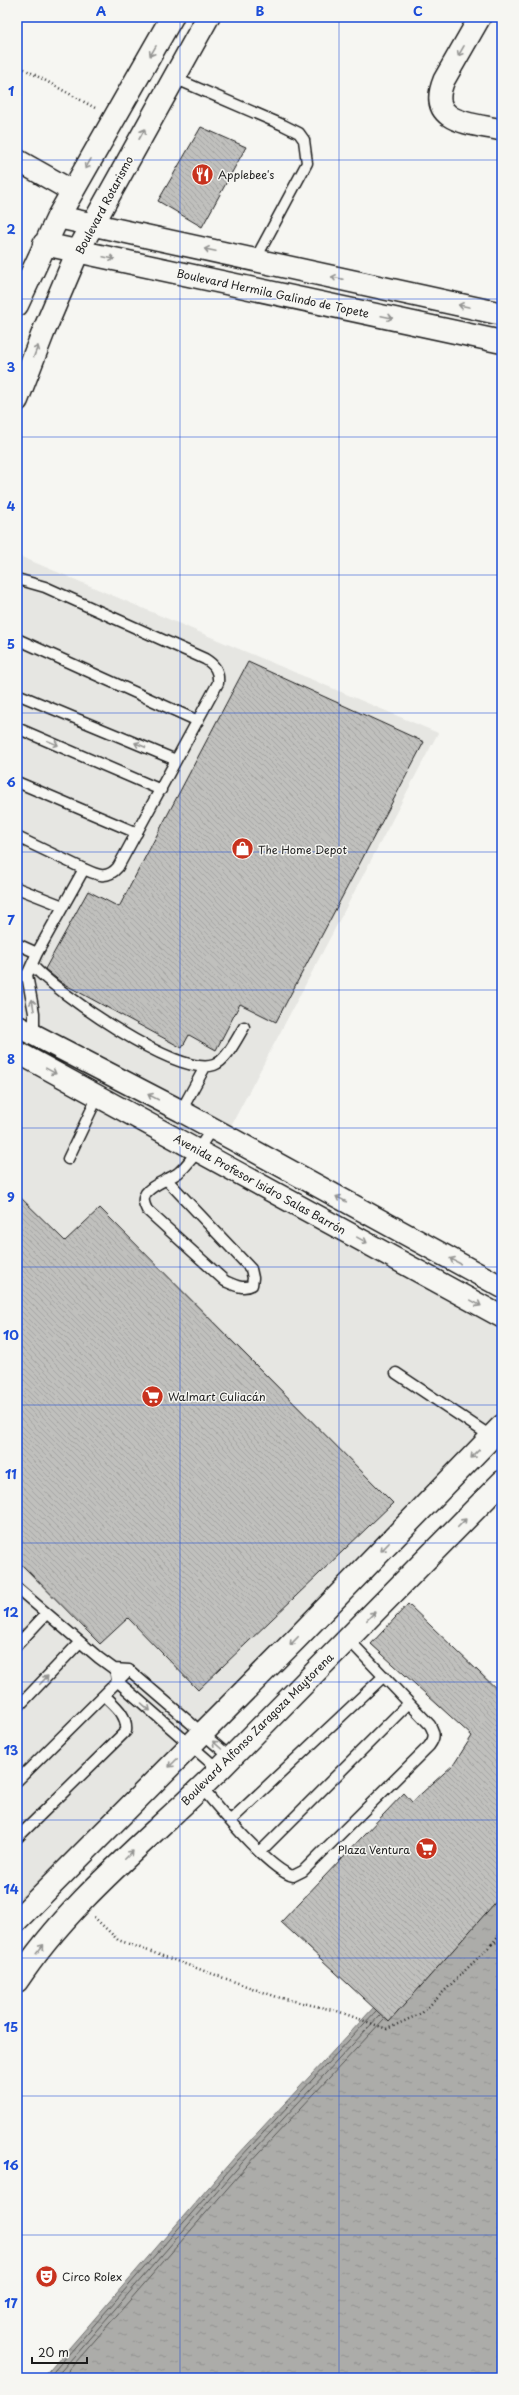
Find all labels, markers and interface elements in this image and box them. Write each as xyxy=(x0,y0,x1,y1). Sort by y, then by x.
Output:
text: A xyxy=(96,1,106,20)
text: B xyxy=(256,1,265,20)
text: C xyxy=(413,1,423,20)
one-way arrow xyxy=(148,45,156,57)
one-way arrow xyxy=(456,45,464,57)
text: 1 xyxy=(8,81,14,100)
one-way arrow xyxy=(139,128,147,140)
street label: Boulevard Rotarismo xyxy=(71,153,137,257)
one-way arrow xyxy=(84,157,91,169)
restaurant icon: Applebee's xyxy=(189,161,215,187)
place label: Applebee's xyxy=(218,166,274,183)
text: 2 xyxy=(6,219,16,238)
one-way arrow xyxy=(204,246,217,254)
one-way arrow xyxy=(103,254,116,262)
street label: Boulevard Hermila Galindo de Topete xyxy=(175,264,371,322)
one-way arrow xyxy=(331,274,344,282)
one-way arrow xyxy=(458,301,471,309)
one-way arrow xyxy=(380,314,393,322)
one-way arrow xyxy=(32,345,40,357)
text: 3 xyxy=(7,357,16,376)
text: 4 xyxy=(7,496,16,515)
text: 5 xyxy=(7,634,15,653)
one-way arrow xyxy=(47,740,59,748)
one-way arrow xyxy=(135,741,147,748)
text: 6 xyxy=(6,772,16,791)
shop icon: The Home Depot xyxy=(230,836,256,862)
place label: The Home Depot xyxy=(258,841,347,858)
text: 7 xyxy=(7,910,15,929)
one-way arrow xyxy=(29,998,37,1011)
text: 8 xyxy=(7,1049,15,1068)
one-way arrow xyxy=(45,1067,57,1075)
one-way arrow xyxy=(147,1093,159,1100)
street label: Avenida Profesor Isidro Salas Barrón xyxy=(171,1129,349,1239)
text: 9 xyxy=(7,1187,15,1206)
one-way arrow xyxy=(335,1195,347,1203)
one-way arrow xyxy=(356,1237,368,1245)
one-way arrow xyxy=(450,1257,462,1265)
one-way arrow xyxy=(470,1300,482,1307)
text: 10 xyxy=(3,1325,19,1344)
supermarket icon: Walmart Culiacán xyxy=(139,1383,165,1409)
place label: Walmart Culiacán xyxy=(168,1388,266,1405)
one-way arrow xyxy=(471,1449,480,1459)
text: 11 xyxy=(5,1464,17,1483)
one-way arrow xyxy=(457,1518,466,1528)
one-way arrow xyxy=(380,1542,389,1552)
text: 12 xyxy=(3,1602,19,1621)
one-way arrow xyxy=(366,1611,376,1621)
one-way arrow xyxy=(289,1636,299,1646)
street label: Boulevard Alfonso Zaragoza Maytorena xyxy=(177,1649,337,1809)
one-way arrow xyxy=(39,1675,49,1685)
one-way arrow xyxy=(141,1702,152,1711)
text: 13 xyxy=(4,1740,19,1759)
one-way arrow xyxy=(211,1741,222,1750)
one-way arrow xyxy=(168,1758,178,1768)
supermarket icon: Plaza Ventura xyxy=(413,1836,439,1862)
place label: Plaza Ventura xyxy=(338,1841,410,1858)
one-way arrow xyxy=(124,1850,134,1860)
text: 14 xyxy=(3,1879,19,1898)
one-way arrow xyxy=(35,1944,44,1955)
text: 15 xyxy=(4,2017,18,2036)
text: 16 xyxy=(3,2155,19,2174)
theatre icon: Circo Rolex xyxy=(34,2263,60,2289)
place label: Circo Rolex xyxy=(62,2268,122,2285)
text: 17 xyxy=(4,2293,18,2312)
scale bar xyxy=(32,2339,87,2365)
text: 20 m xyxy=(38,2343,69,2361)

